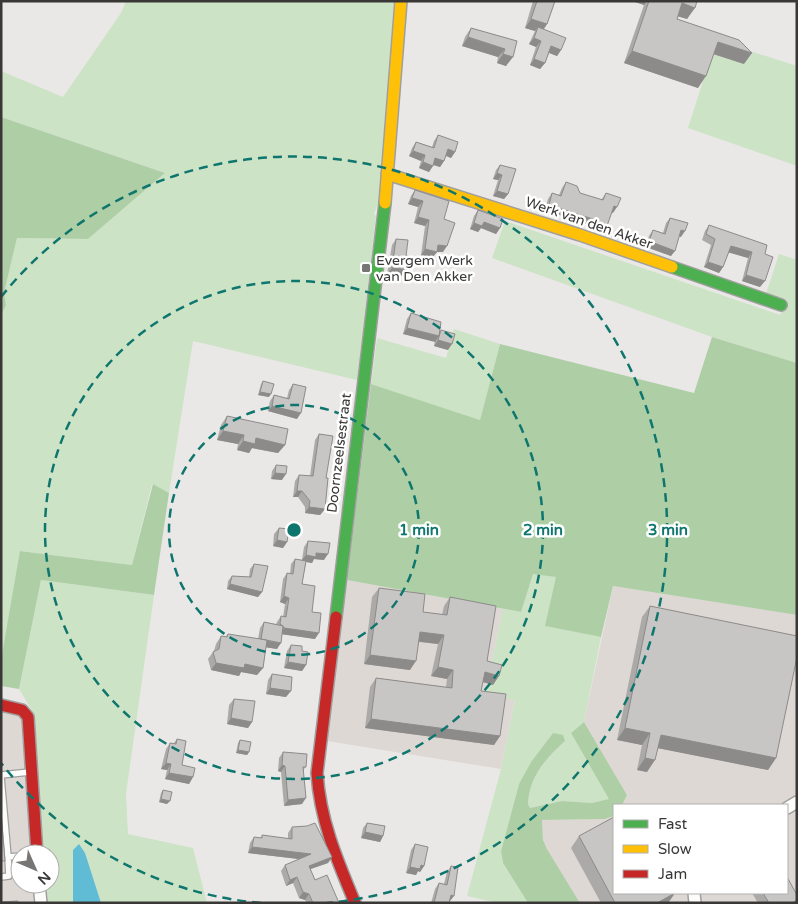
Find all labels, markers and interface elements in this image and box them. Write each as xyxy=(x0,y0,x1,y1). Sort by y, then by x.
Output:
street label: Werk van den Akker xyxy=(523,193,655,253)
place label: Evergem Werk van Den Akker xyxy=(376,252,473,285)
marker: Evergem Werk van Den Akker xyxy=(360,262,372,274)
street label: Doornzeelsestraat xyxy=(323,392,355,514)
centre of rings xyxy=(285,521,303,539)
text: 1 min xyxy=(399,521,439,539)
text: 2 min xyxy=(523,521,563,539)
text: 3 min xyxy=(648,521,688,539)
legend xyxy=(613,804,788,894)
text: Fast xyxy=(658,815,688,833)
text: Slow xyxy=(658,840,692,858)
north arrow xyxy=(10,844,60,894)
text: Jam xyxy=(658,865,687,883)
text: N xyxy=(34,868,54,888)

